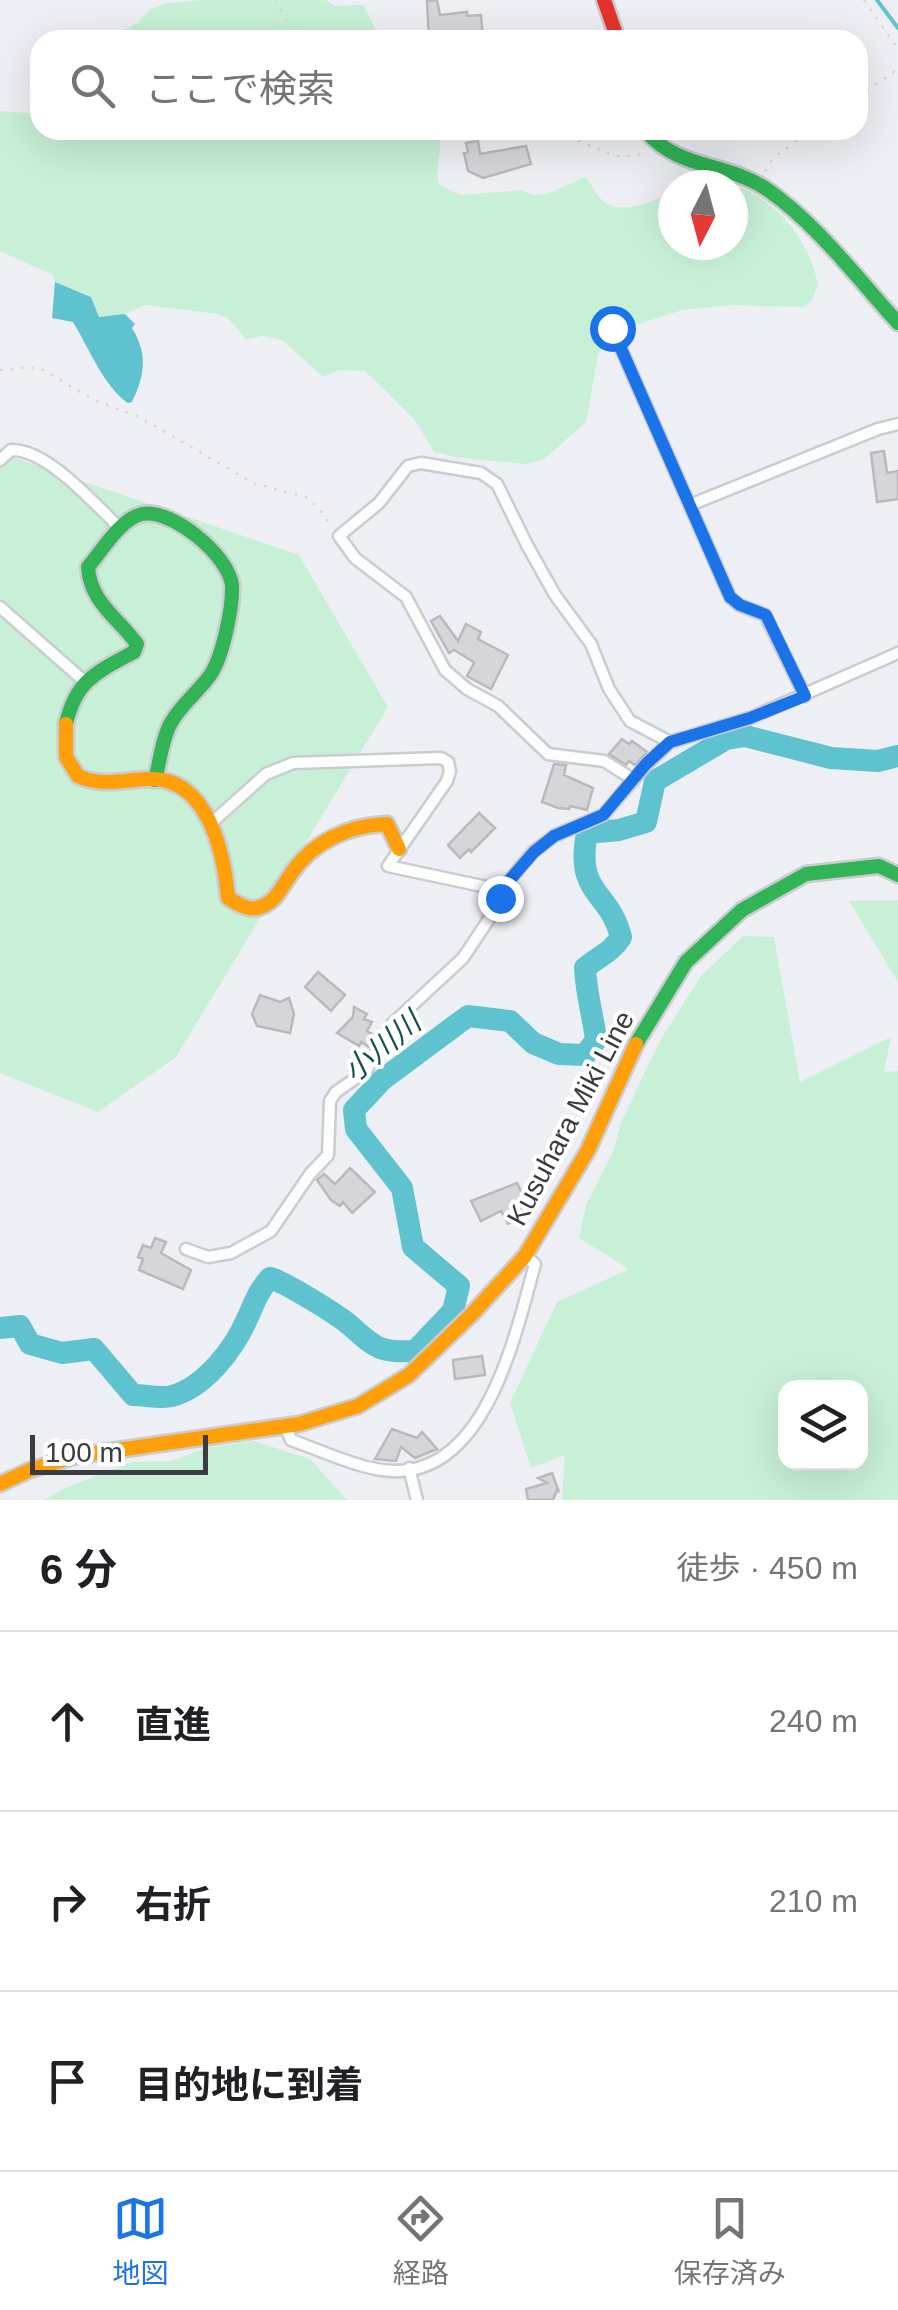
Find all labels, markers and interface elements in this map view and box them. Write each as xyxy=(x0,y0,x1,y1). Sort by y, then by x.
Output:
search box xyxy=(30,30,868,140)
icon: search xyxy=(65,58,120,113)
text: ここで検索 xyxy=(145,68,335,110)
north arrow xyxy=(658,170,748,260)
route start xyxy=(590,306,636,352)
route end xyxy=(478,876,524,922)
water label: 小川川 xyxy=(337,1003,429,1088)
street label: Kusuhara Miki Line xyxy=(501,1006,640,1231)
map controls xyxy=(778,1380,868,1470)
button: layers xyxy=(778,1380,868,1470)
scale bar xyxy=(30,1430,208,1474)
text: 100 m xyxy=(45,1437,123,1468)
text: 6 分 xyxy=(40,1546,117,1593)
text: 徒歩 · 450 m xyxy=(677,1550,858,1586)
icon: ahead xyxy=(40,1694,95,1749)
text: 240 m xyxy=(769,1703,858,1739)
text: 直進 xyxy=(135,1704,211,1746)
icon: right xyxy=(40,1874,95,1929)
text: 210 m xyxy=(769,1883,858,1919)
text: 右折 xyxy=(135,1884,211,1926)
icon: arrive xyxy=(40,2054,95,2109)
text: 目的地に到着 xyxy=(135,2064,363,2106)
tab: 地図 xyxy=(112,2191,168,2291)
tab: 経路 xyxy=(393,2191,449,2291)
tab: 保存済み xyxy=(674,2191,786,2291)

